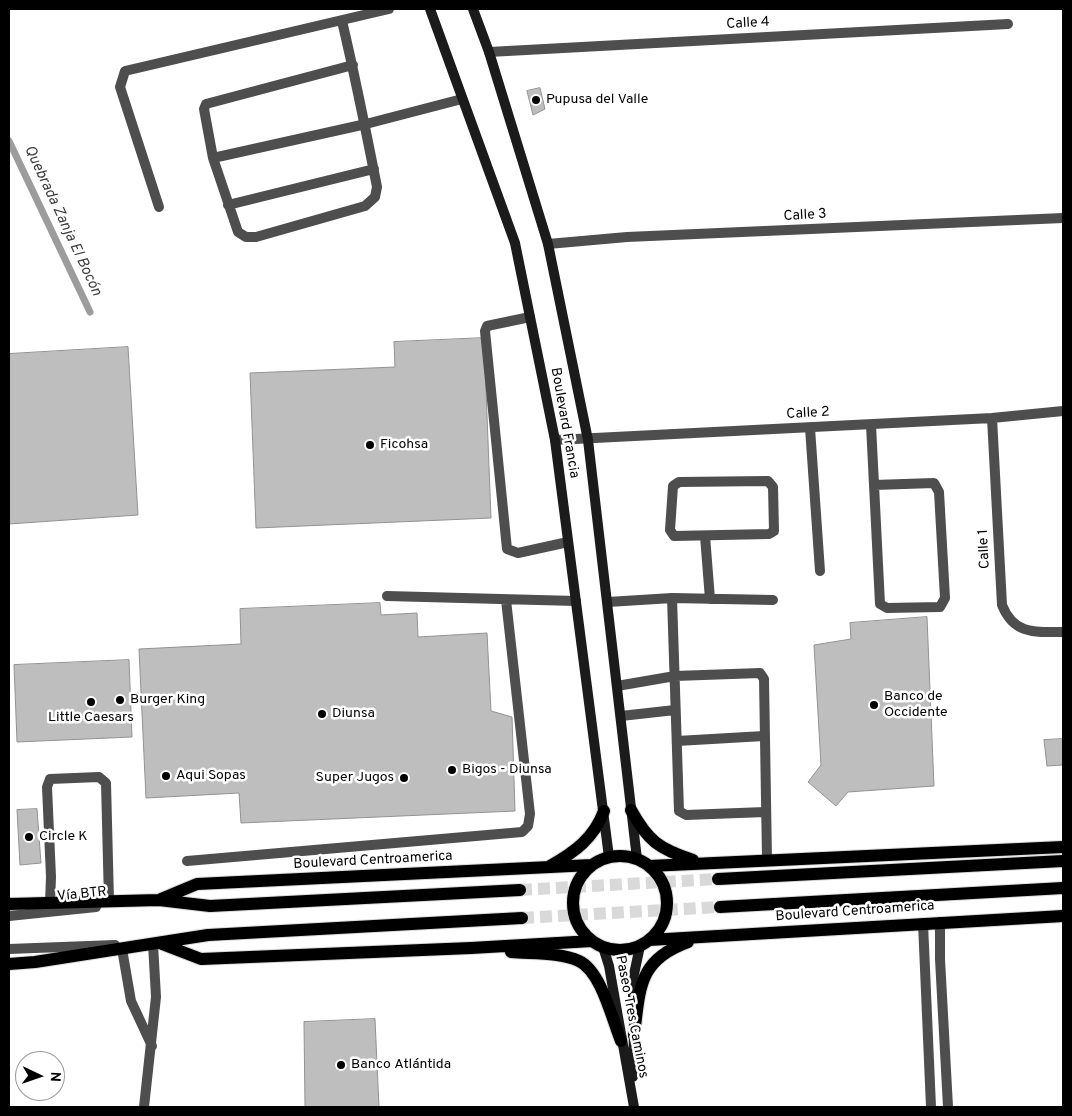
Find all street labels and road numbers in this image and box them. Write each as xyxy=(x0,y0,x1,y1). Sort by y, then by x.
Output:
street label: Calle 4 xyxy=(726,14,770,34)
street label: Calle 3 xyxy=(783,206,827,226)
street label: Boulevard Francia xyxy=(546,366,582,480)
street label: Calle 2 xyxy=(786,404,830,424)
street label: Calle 1 xyxy=(976,529,994,569)
street label: Boulevard Centroamerica xyxy=(293,848,453,874)
street label: Vía BTR xyxy=(56,884,108,906)
street label: Boulevard Centroamerica xyxy=(775,898,935,926)
street label: Paseo Tres Caminos xyxy=(611,954,651,1080)

